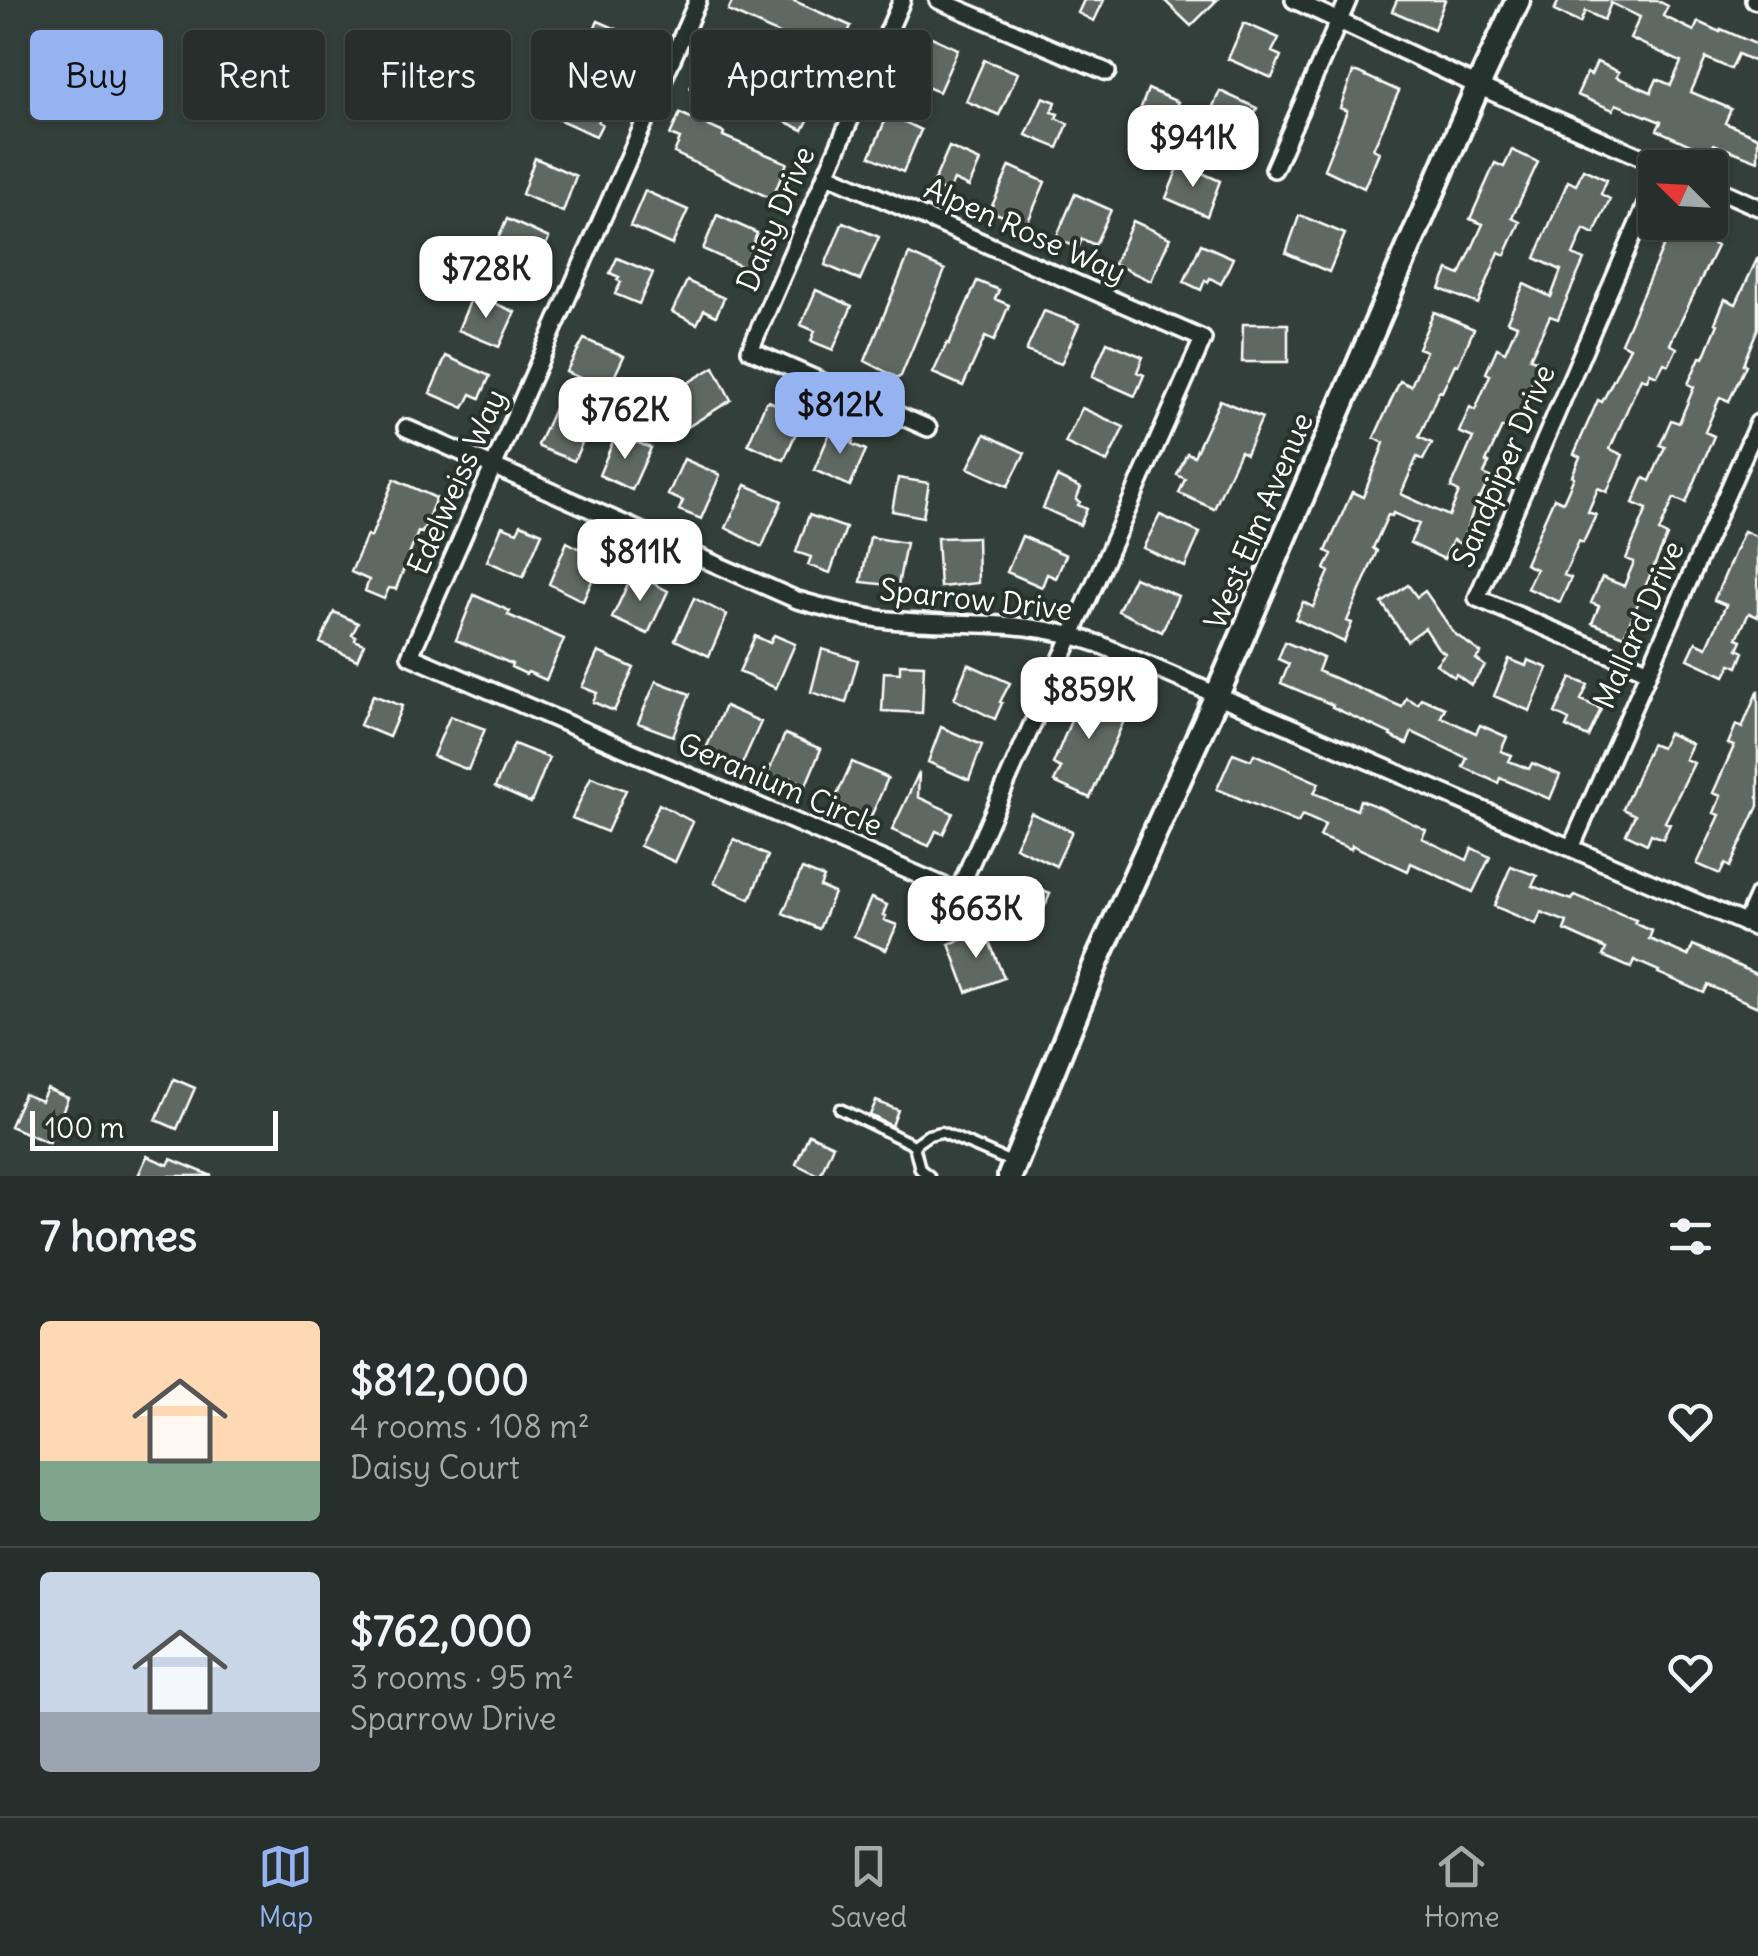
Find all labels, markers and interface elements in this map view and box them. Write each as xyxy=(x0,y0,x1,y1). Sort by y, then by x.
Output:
chip: Buy xyxy=(30,30,163,120)
chip: Rent xyxy=(183,30,325,120)
chip: Filters xyxy=(345,30,511,120)
chip: New xyxy=(531,30,671,120)
chip: Apartment xyxy=(691,30,931,120)
pin: $941K xyxy=(1123,105,1263,190)
text: $941K xyxy=(1150,117,1236,158)
street label: Daisy Drive xyxy=(728,140,823,297)
north arrow xyxy=(1638,150,1728,240)
map controls xyxy=(1638,150,1728,240)
street label: Alpen Rose Way xyxy=(919,169,1132,292)
pin: $728K xyxy=(416,236,556,321)
text: $728K xyxy=(441,248,531,289)
street label: Sandpiper Drive xyxy=(1443,359,1563,573)
pin: $812K xyxy=(770,372,910,457)
pin: $762K xyxy=(555,377,695,462)
street label: Edelweiss Way xyxy=(398,383,514,580)
text: $812K xyxy=(797,384,883,425)
text: $762K xyxy=(581,389,669,430)
street label: West Elm Avenue xyxy=(1195,407,1321,635)
pin: $811K xyxy=(570,519,710,604)
text: $811K xyxy=(599,531,681,572)
street label: Mallard Drive xyxy=(1584,535,1692,714)
street label: Sparrow Drive xyxy=(878,570,1074,628)
pin: $859K xyxy=(1019,657,1159,742)
text: $859K xyxy=(1043,669,1135,710)
street label: Geranium Circle xyxy=(672,724,888,844)
pin: $663K xyxy=(906,876,1046,961)
text: $663K xyxy=(930,888,1022,929)
scale bar xyxy=(30,1106,278,1150)
text: 100 m xyxy=(45,1110,124,1146)
icon: filters xyxy=(1663,1209,1718,1264)
text: 7 homes xyxy=(40,1210,197,1262)
text: $812,000 xyxy=(350,1354,529,1406)
icon: home xyxy=(120,1361,240,1481)
icon: heart xyxy=(1663,1394,1718,1449)
text: 4 rooms · 108 m² xyxy=(350,1406,590,1447)
text: Daisy Court xyxy=(350,1447,520,1488)
text: $762,000 xyxy=(350,1605,532,1657)
icon: home xyxy=(120,1612,240,1732)
icon: heart xyxy=(1663,1645,1718,1700)
text: 3 rooms · 95 m² xyxy=(350,1657,574,1698)
text: Sparrow Drive xyxy=(350,1698,557,1739)
tab: Map xyxy=(258,1839,313,1935)
tab: Saved xyxy=(830,1839,907,1935)
tab: Home xyxy=(1424,1839,1500,1935)

